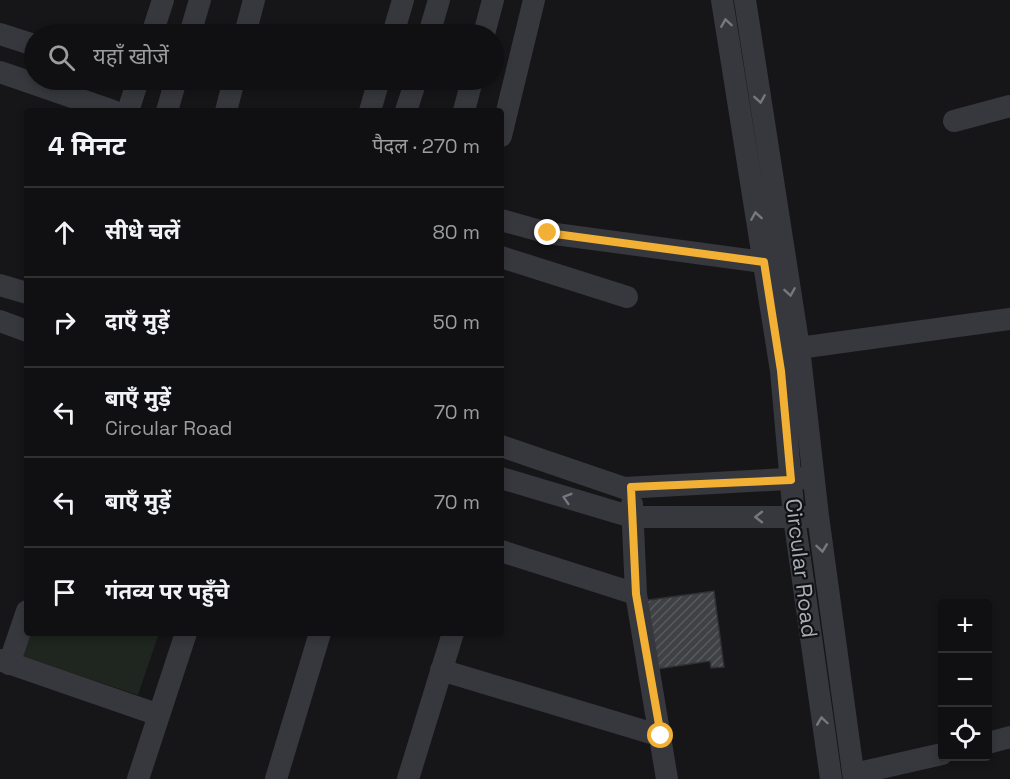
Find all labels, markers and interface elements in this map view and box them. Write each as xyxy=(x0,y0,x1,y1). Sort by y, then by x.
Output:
one-way arrow xyxy=(720,18,732,28)
search box xyxy=(24,24,504,90)
icon: search xyxy=(45,41,78,74)
text: यहाँ खोजें xyxy=(93,42,169,70)
one-way arrow xyxy=(754,95,766,104)
text: 4 मिनट xyxy=(48,129,126,163)
text: पैदल · 270 m xyxy=(372,133,480,159)
one-way arrow xyxy=(750,211,763,221)
icon: ahead xyxy=(48,216,81,249)
text: सीधे चलें xyxy=(105,217,180,245)
text: 80 m xyxy=(432,219,480,245)
route end xyxy=(534,219,560,245)
one-way arrow xyxy=(783,287,796,297)
icon: right xyxy=(48,306,81,339)
text: दाएँ मुड़ें xyxy=(105,307,170,335)
text: 50 m xyxy=(433,309,480,335)
text: बाएँ मुड़ें xyxy=(105,384,171,412)
icon: left xyxy=(48,396,81,429)
text: 70 m xyxy=(434,399,480,425)
text: Circular Road xyxy=(105,415,232,441)
icon: left xyxy=(48,486,81,519)
text: बाएँ मुड़ें xyxy=(105,487,171,515)
text: 70 m xyxy=(434,489,480,515)
one-way arrow xyxy=(562,493,573,505)
street label: Circular Road xyxy=(780,497,824,639)
one-way arrow xyxy=(755,511,764,523)
one-way arrow xyxy=(815,543,828,553)
icon: arrive xyxy=(48,576,81,609)
text: गंतव्य पर पहुँचे xyxy=(105,577,229,605)
map controls xyxy=(938,599,992,761)
button: + xyxy=(938,599,992,653)
button: − xyxy=(938,653,992,707)
button: locate xyxy=(938,707,992,761)
one-way arrow xyxy=(817,716,829,726)
route start xyxy=(647,722,673,748)

